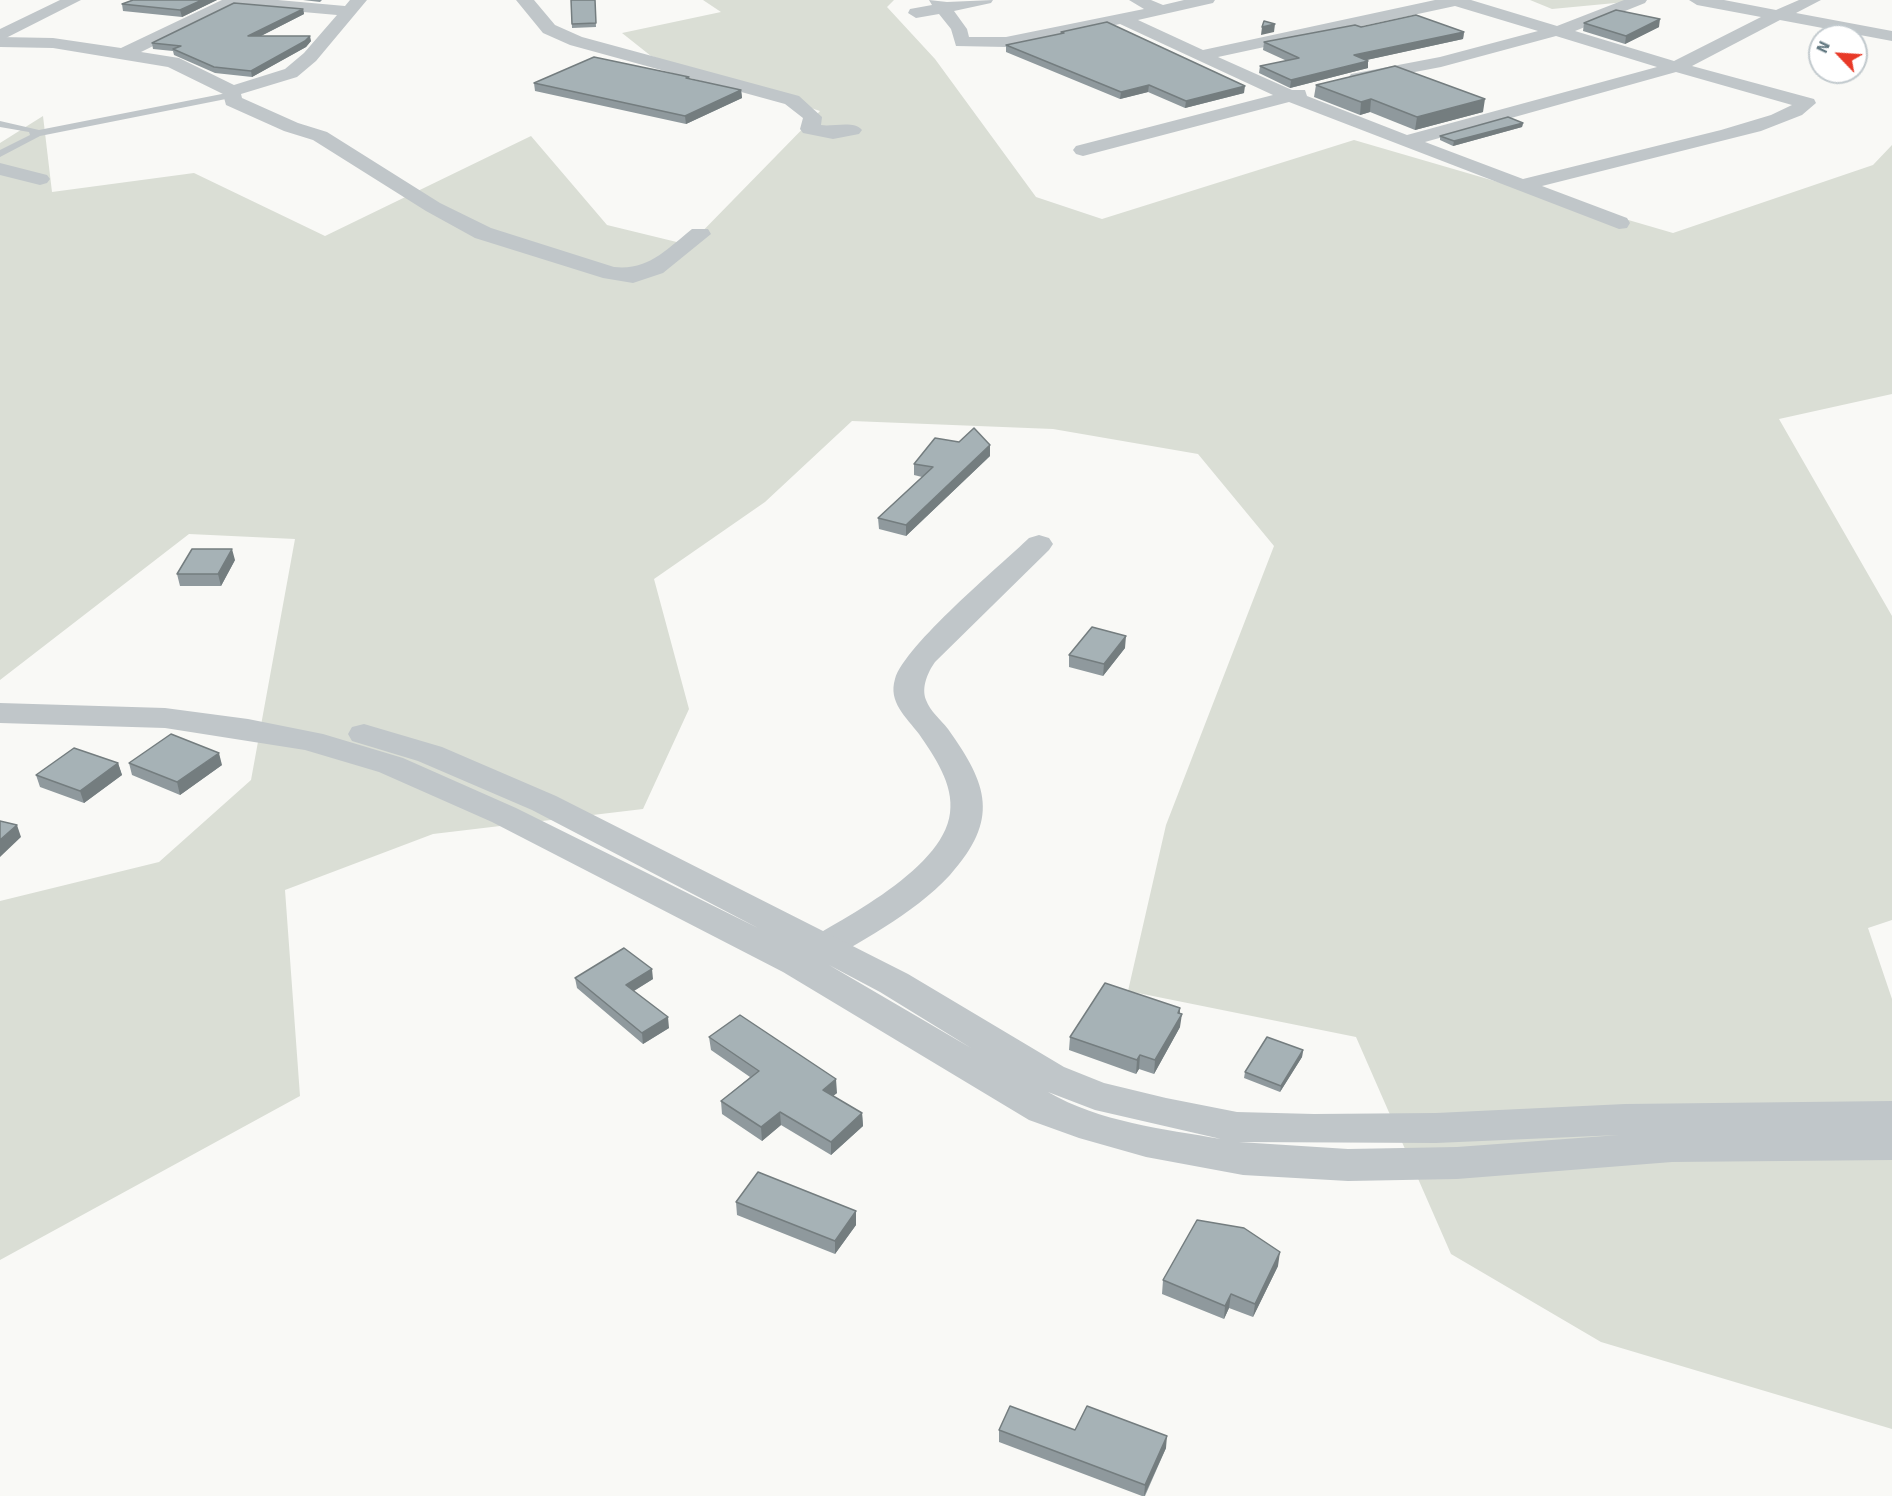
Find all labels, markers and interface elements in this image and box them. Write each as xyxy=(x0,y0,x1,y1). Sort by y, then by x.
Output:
north arrow xyxy=(1808,24,1868,84)
text: N xyxy=(1812,38,1835,57)

